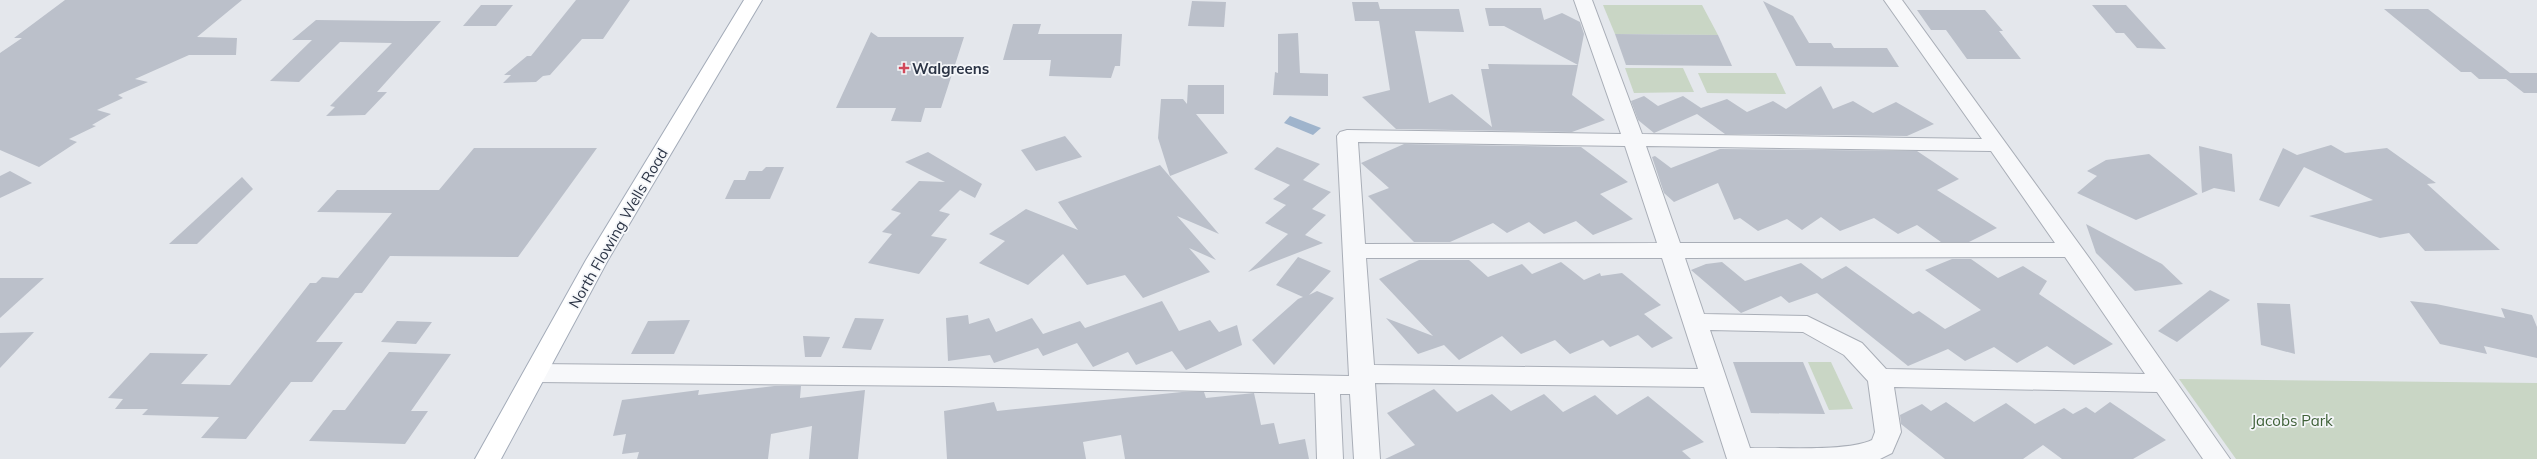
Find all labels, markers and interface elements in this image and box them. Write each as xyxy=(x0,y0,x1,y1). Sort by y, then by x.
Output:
place label: Walgreens xyxy=(912,59,989,78)
marker: Walgreens xyxy=(899,63,909,73)
street label: North Flowing Wells Road xyxy=(564,145,672,311)
park label: Jacobs Park xyxy=(2251,411,2333,430)

